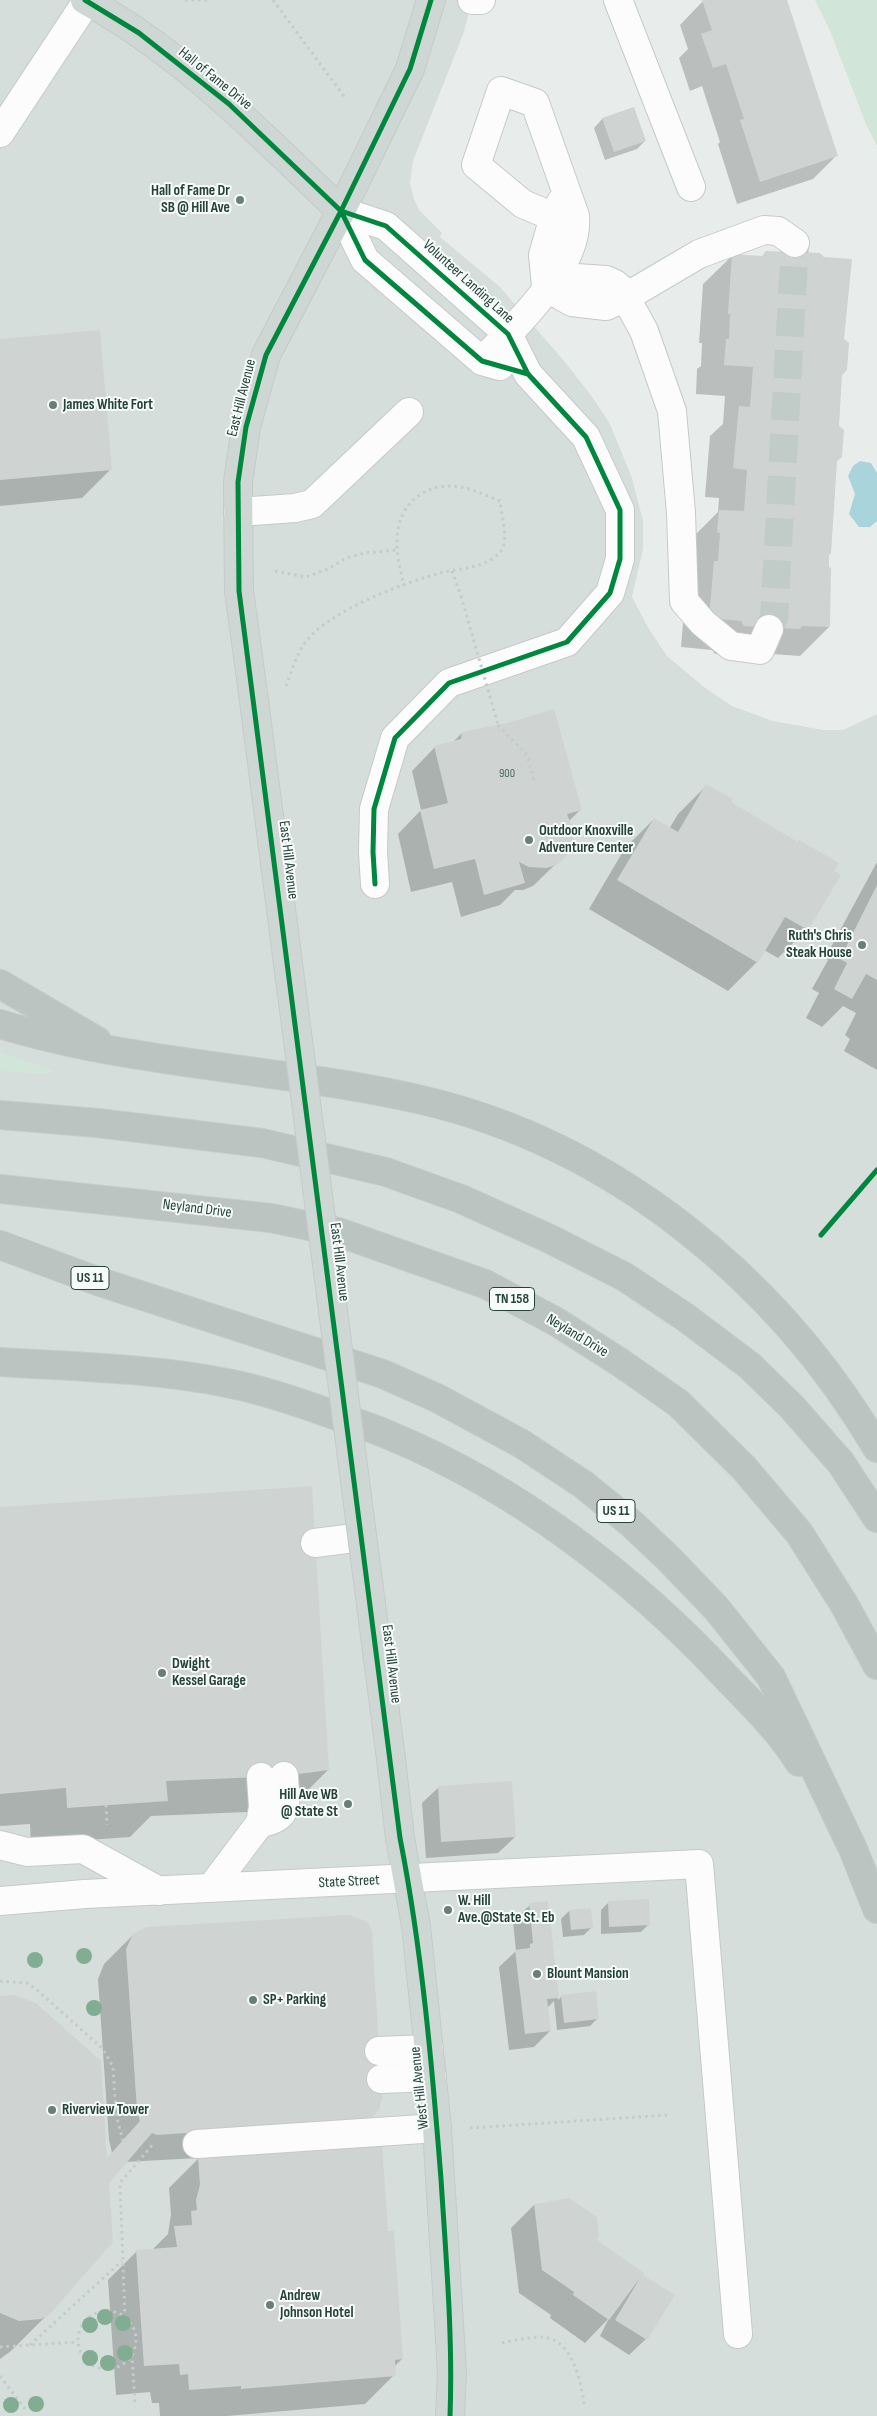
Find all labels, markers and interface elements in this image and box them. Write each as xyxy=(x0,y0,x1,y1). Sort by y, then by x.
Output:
street label: Hall of Fame Drive xyxy=(174,44,256,114)
place label: Hall of Fame Dr SB @ Hill Ave xyxy=(151,182,230,217)
marker: Hall of Fame Dr SB @ Hill Ave xyxy=(234,194,246,206)
street label: Volunteer Landing Lane xyxy=(419,236,517,328)
street label: East Hill Avenue xyxy=(224,357,260,439)
place label: James White Fort xyxy=(63,396,153,414)
marker: James White Fort xyxy=(47,399,59,411)
house number: 900 xyxy=(499,767,515,781)
street label: East Hill Avenue xyxy=(274,820,302,900)
place label: Outdoor Knoxville Adventure Center xyxy=(539,822,633,857)
marker: Outdoor Knoxville Adventure Center xyxy=(523,834,535,846)
place label: Ruth's Chris Steak House xyxy=(786,927,852,962)
marker: Ruth's Chris Steak House xyxy=(856,939,868,951)
street label: Neyland Drive xyxy=(162,1196,232,1222)
street label: East Hill Avenue xyxy=(325,1222,353,1302)
road number: US 11 xyxy=(71,1266,109,1290)
road number: TN 158 xyxy=(490,1288,534,1310)
street label: Neyland Drive xyxy=(543,1310,611,1362)
road number: US 11 xyxy=(597,1500,635,1522)
street label: East Hill Avenue xyxy=(377,1624,405,1704)
place label: Dwight Kessel Garage xyxy=(172,1655,246,1690)
marker: Dwight Kessel Garage xyxy=(156,1667,168,1679)
place label: Hill Ave WB @ State St xyxy=(279,1786,338,1821)
marker: Hill Ave WB @ State St xyxy=(342,1798,354,1810)
street label: State Street xyxy=(318,1871,380,1893)
place label: W. Hill Ave.@State St. Eb xyxy=(458,1892,554,1927)
marker: W. Hill Ave.@State St. Eb xyxy=(442,1904,454,1916)
place label: Blount Mansion xyxy=(547,1965,629,1983)
marker: Blount Mansion xyxy=(531,1968,543,1980)
place label: SP+ Parking xyxy=(263,1991,326,2009)
marker: SP+ Parking xyxy=(247,1994,259,2006)
street label: West Hill Avenue xyxy=(407,2046,433,2130)
place label: Riverview Tower xyxy=(62,2101,149,2119)
marker: Riverview Tower xyxy=(46,2104,58,2116)
place label: Andrew Johnson Hotel xyxy=(280,2287,353,2322)
marker: Andrew Johnson Hotel xyxy=(264,2299,276,2311)

